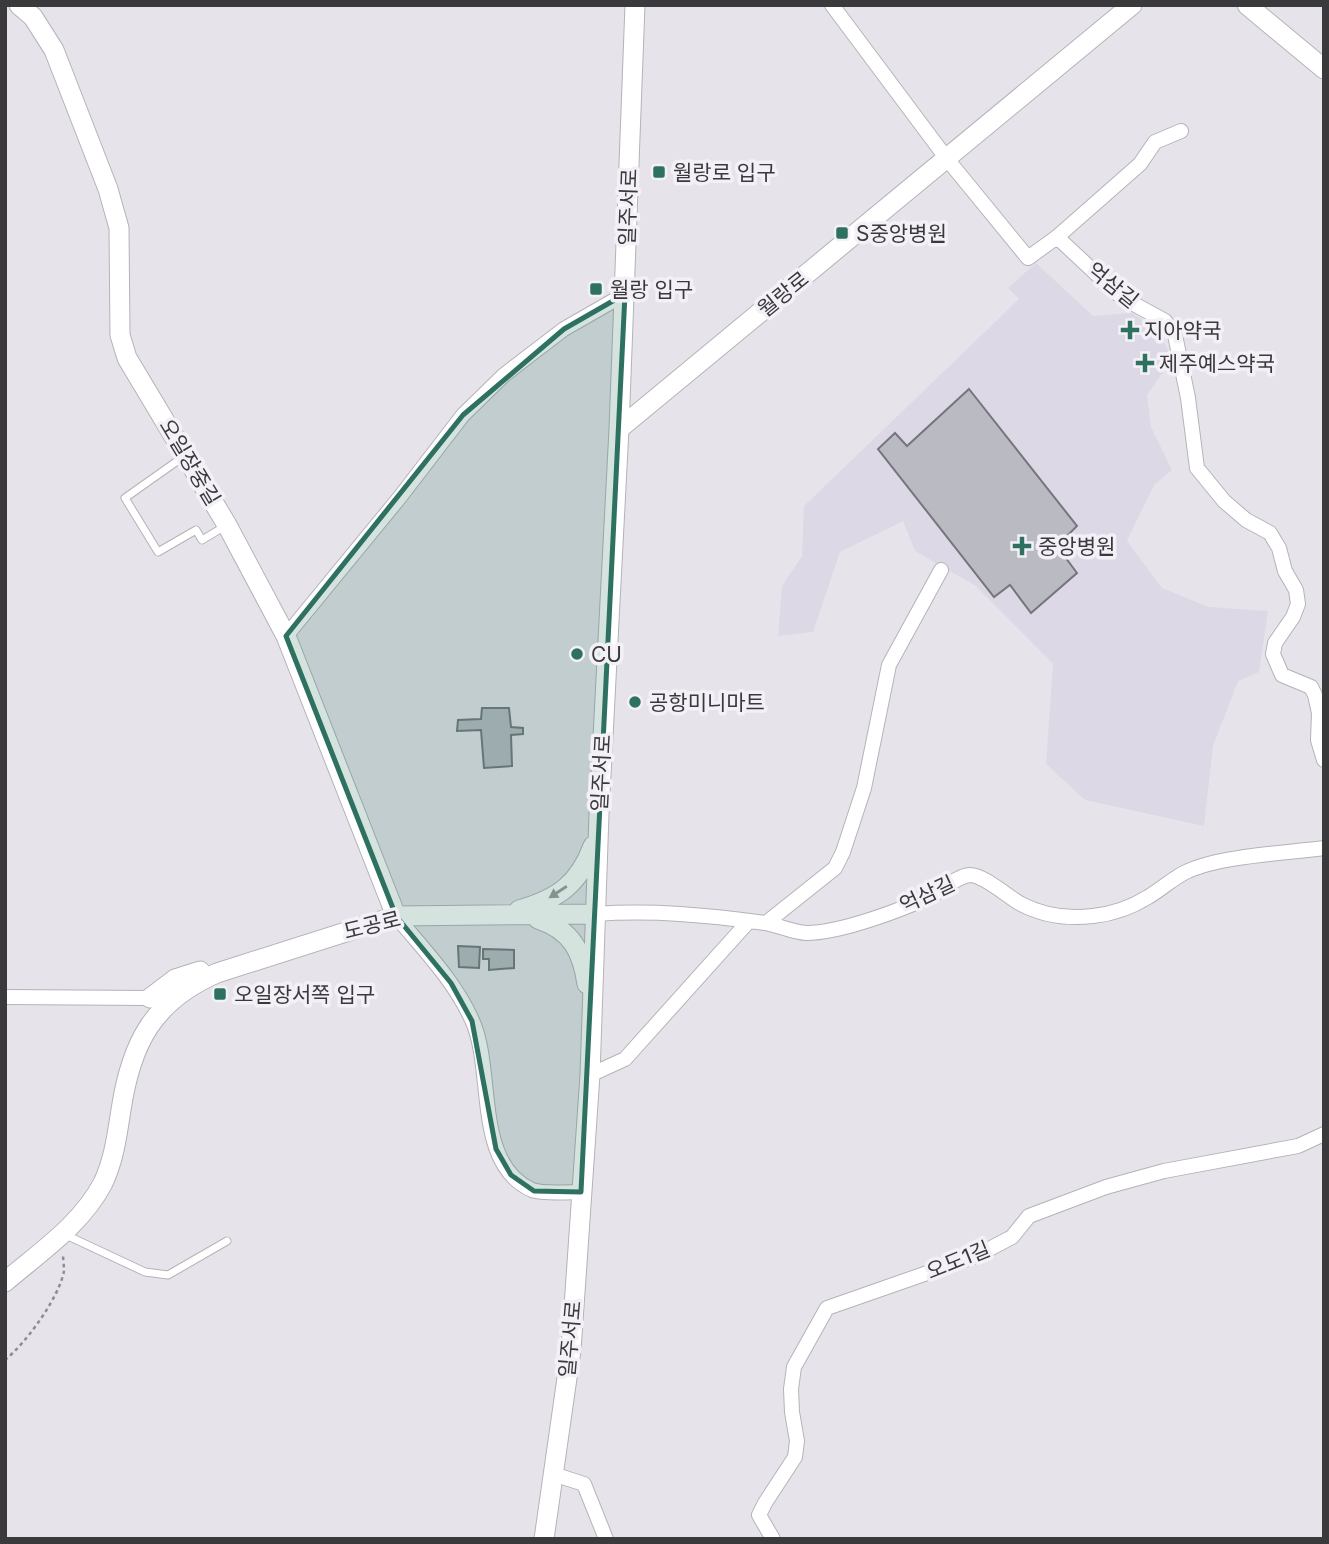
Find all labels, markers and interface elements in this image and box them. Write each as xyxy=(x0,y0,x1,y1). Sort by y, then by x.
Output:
place label: 월랑로 입구 xyxy=(673,160,776,185)
marker: 월랑로 입구 xyxy=(651,164,667,180)
street label: 일주서로 xyxy=(614,168,642,246)
place label: S중앙병원 xyxy=(856,221,947,246)
marker: S중앙병원 xyxy=(834,225,850,241)
street label: 억삼길 xyxy=(1083,257,1143,313)
street label: 월랑로 xyxy=(753,266,813,322)
place label: 월랑 입구 xyxy=(610,277,693,302)
marker: 월랑 입구 xyxy=(588,281,604,297)
place label: 지아약국 xyxy=(1144,318,1221,343)
marker: 지아약국 xyxy=(1122,322,1138,338)
place label: 제주예스약국 xyxy=(1159,351,1275,376)
marker: 제주예스약국 xyxy=(1137,355,1153,371)
street label: 오일장중길 xyxy=(154,414,226,510)
place label: 중앙병원 xyxy=(1038,534,1115,559)
marker: 중앙병원 xyxy=(1012,536,1032,556)
place label: CU xyxy=(591,642,622,667)
marker: CU xyxy=(569,646,585,662)
place label: 공항미니마트 xyxy=(649,690,765,715)
marker: 공항미니마트 xyxy=(627,694,643,710)
street label: 일주서로 xyxy=(586,734,616,812)
street label: 억삼길 xyxy=(895,870,959,918)
one-way arrow xyxy=(548,886,568,899)
street label: 도공로 xyxy=(341,906,403,944)
place label: 오일장서쪽 입구 xyxy=(234,982,375,1007)
marker: 오일장서쪽 입구 xyxy=(212,986,228,1002)
street label: 오도1길 xyxy=(922,1236,994,1284)
street label: 일주서로 xyxy=(554,1299,586,1379)

